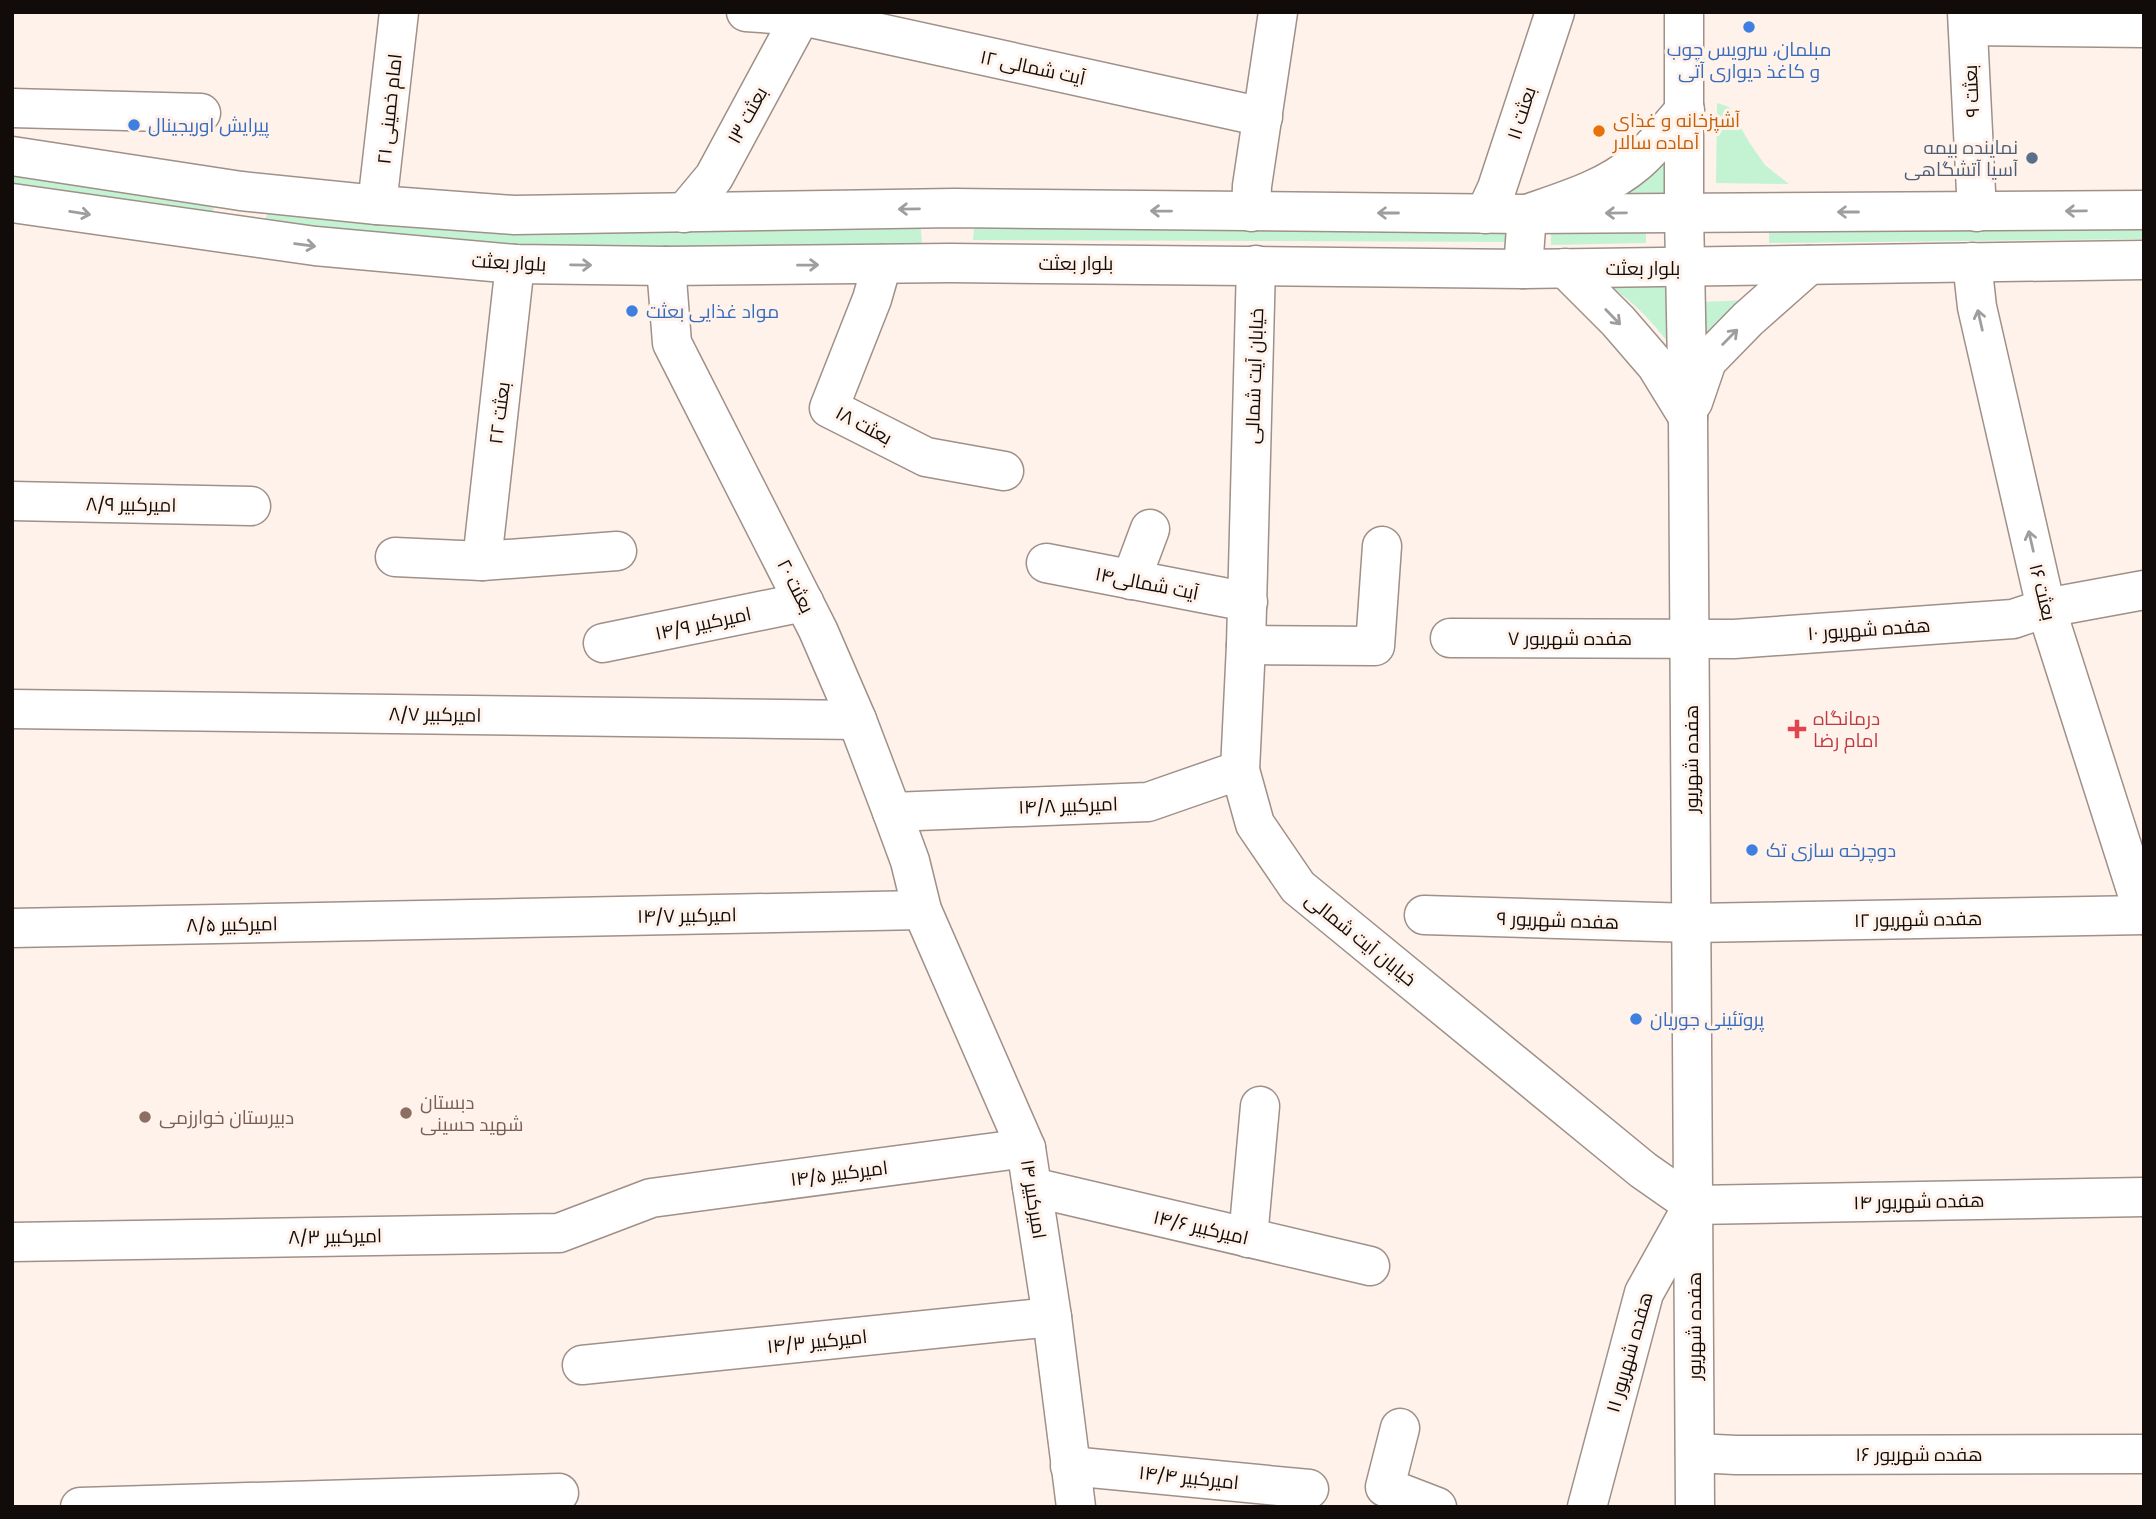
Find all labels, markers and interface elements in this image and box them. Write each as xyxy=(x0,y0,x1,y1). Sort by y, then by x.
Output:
marker: مبلمان، سرویس چوب و کاغذ دیواری آتی xyxy=(1741,19,1757,35)
place label: مبلمان، سرویس چوب و کاغذ دیواری آتی xyxy=(1667,37,1831,83)
street label: آیت شمالی ۱۲ xyxy=(978,44,1088,90)
street label: امام خمینی ۲۱ xyxy=(371,53,409,166)
street label: ۹ بعثت xyxy=(1958,64,1984,118)
street label: بعثت ۱۳ xyxy=(722,82,772,148)
street label: بعثت ۱۱ xyxy=(1501,83,1541,143)
place label: آشپزخانه و غذای آماده سالار xyxy=(1612,108,1740,154)
place label: پیرایش اوریجینال xyxy=(148,113,269,138)
marker: پیرایش اوریجینال xyxy=(126,117,142,133)
marker: آشپزخانه و غذای آماده سالار xyxy=(1591,123,1607,139)
place label: نماینده بیمه آسیا آتشگاهی xyxy=(1904,135,2018,181)
marker: نماینده بیمه آسیا آتشگاهی xyxy=(2024,150,2040,166)
one-way arrow xyxy=(898,202,921,216)
one-way arrow xyxy=(1149,204,1172,218)
one-way arrow xyxy=(2064,204,2087,218)
one-way arrow xyxy=(1837,205,1860,219)
one-way arrow xyxy=(68,206,91,219)
one-way arrow xyxy=(1377,206,1400,220)
one-way arrow xyxy=(1604,206,1627,219)
one-way arrow xyxy=(293,238,316,251)
street label: بلوار بعثت xyxy=(471,248,547,276)
street label: بلوار بعثت xyxy=(1039,251,1113,275)
street label: بلوار بعثت xyxy=(1606,256,1680,280)
one-way arrow xyxy=(569,258,592,272)
one-way arrow xyxy=(796,258,819,272)
place label: مواد غذایی بعثت xyxy=(646,299,779,323)
marker: مواد غذایی بعثت xyxy=(624,303,640,319)
street label: خیابان آیت شمالی xyxy=(1240,308,1268,444)
one-way arrow xyxy=(1604,308,1621,325)
one-way arrow xyxy=(1973,309,1986,331)
one-way arrow xyxy=(1721,329,1738,346)
street label: بعثت ۲۲ xyxy=(483,380,515,446)
street label: بعثت ۱۸ xyxy=(832,400,896,450)
street label: امیرکبیر ۸/۹ xyxy=(85,491,177,517)
one-way arrow xyxy=(2023,530,2037,553)
street label: بعثت ۲۰ xyxy=(772,555,820,617)
street label: آیت شمالی۱۴ xyxy=(1093,561,1201,605)
street label: بعثت ۱۶ xyxy=(2024,561,2062,623)
street label: امیرکبیر ۱۴/۹ xyxy=(653,601,753,645)
street label: هفده شهریور ۱۰ xyxy=(1807,613,1931,645)
street label: هفده شهریور ۷ xyxy=(1508,626,1632,650)
street label: امیرکبیر ۸/۷ xyxy=(388,701,482,727)
street label: هفده شهریور xyxy=(1679,705,1703,814)
place label: درمانگاه امام رضا xyxy=(1813,706,1880,754)
marker: درمانگاه امام رضا xyxy=(1787,719,1807,739)
street label: امیرکبیر ۱۴/۸ xyxy=(1018,791,1118,819)
place label: دوچرخه سازی تک xyxy=(1766,838,1896,863)
marker: دوچرخه سازی تک xyxy=(1744,842,1760,858)
street label: خیابان آیت شمالی xyxy=(1301,887,1421,991)
street label: امیرکبیر ۱۴/۷ xyxy=(637,902,737,928)
street label: هفده شهریور ۹ xyxy=(1496,906,1620,934)
street label: هفده شهریور ۱۲ xyxy=(1854,906,1982,932)
street label: امیرکبیر ۸/۵ xyxy=(186,911,278,937)
place label: پروتئینی جوریان xyxy=(1650,1007,1764,1032)
marker: پروتئینی جوریان xyxy=(1628,1011,1644,1027)
place label: دبستان شهید حسینی xyxy=(420,1090,523,1136)
place label: دبیرستان خوارزمی xyxy=(159,1105,294,1129)
marker: دبستان شهید حسینی xyxy=(398,1105,414,1121)
marker: دبیرستان خوارزمی xyxy=(137,1109,153,1125)
street label: امیرکبیر ۱۴/۵ xyxy=(789,1155,889,1191)
street label: امیرکبیر ۱۴ xyxy=(1016,1157,1052,1241)
street label: هفده شهریور ۱۴ xyxy=(1853,1188,1985,1214)
street label: امیرکبیر ۱۴/۶ xyxy=(1151,1204,1251,1250)
street label: امیرکبیر ۸/۳ xyxy=(288,1223,382,1249)
street label: هفده شهریور xyxy=(1682,1272,1706,1381)
street label: هفده شهریور ۱۱ xyxy=(1600,1289,1658,1415)
street label: امیرکبیر ۱۴/۳ xyxy=(766,1324,868,1358)
street label: هفده شهریور ۱۶ xyxy=(1855,1442,1983,1466)
street label: امیرکبیر ۱۴/۴ xyxy=(1138,1460,1240,1494)

